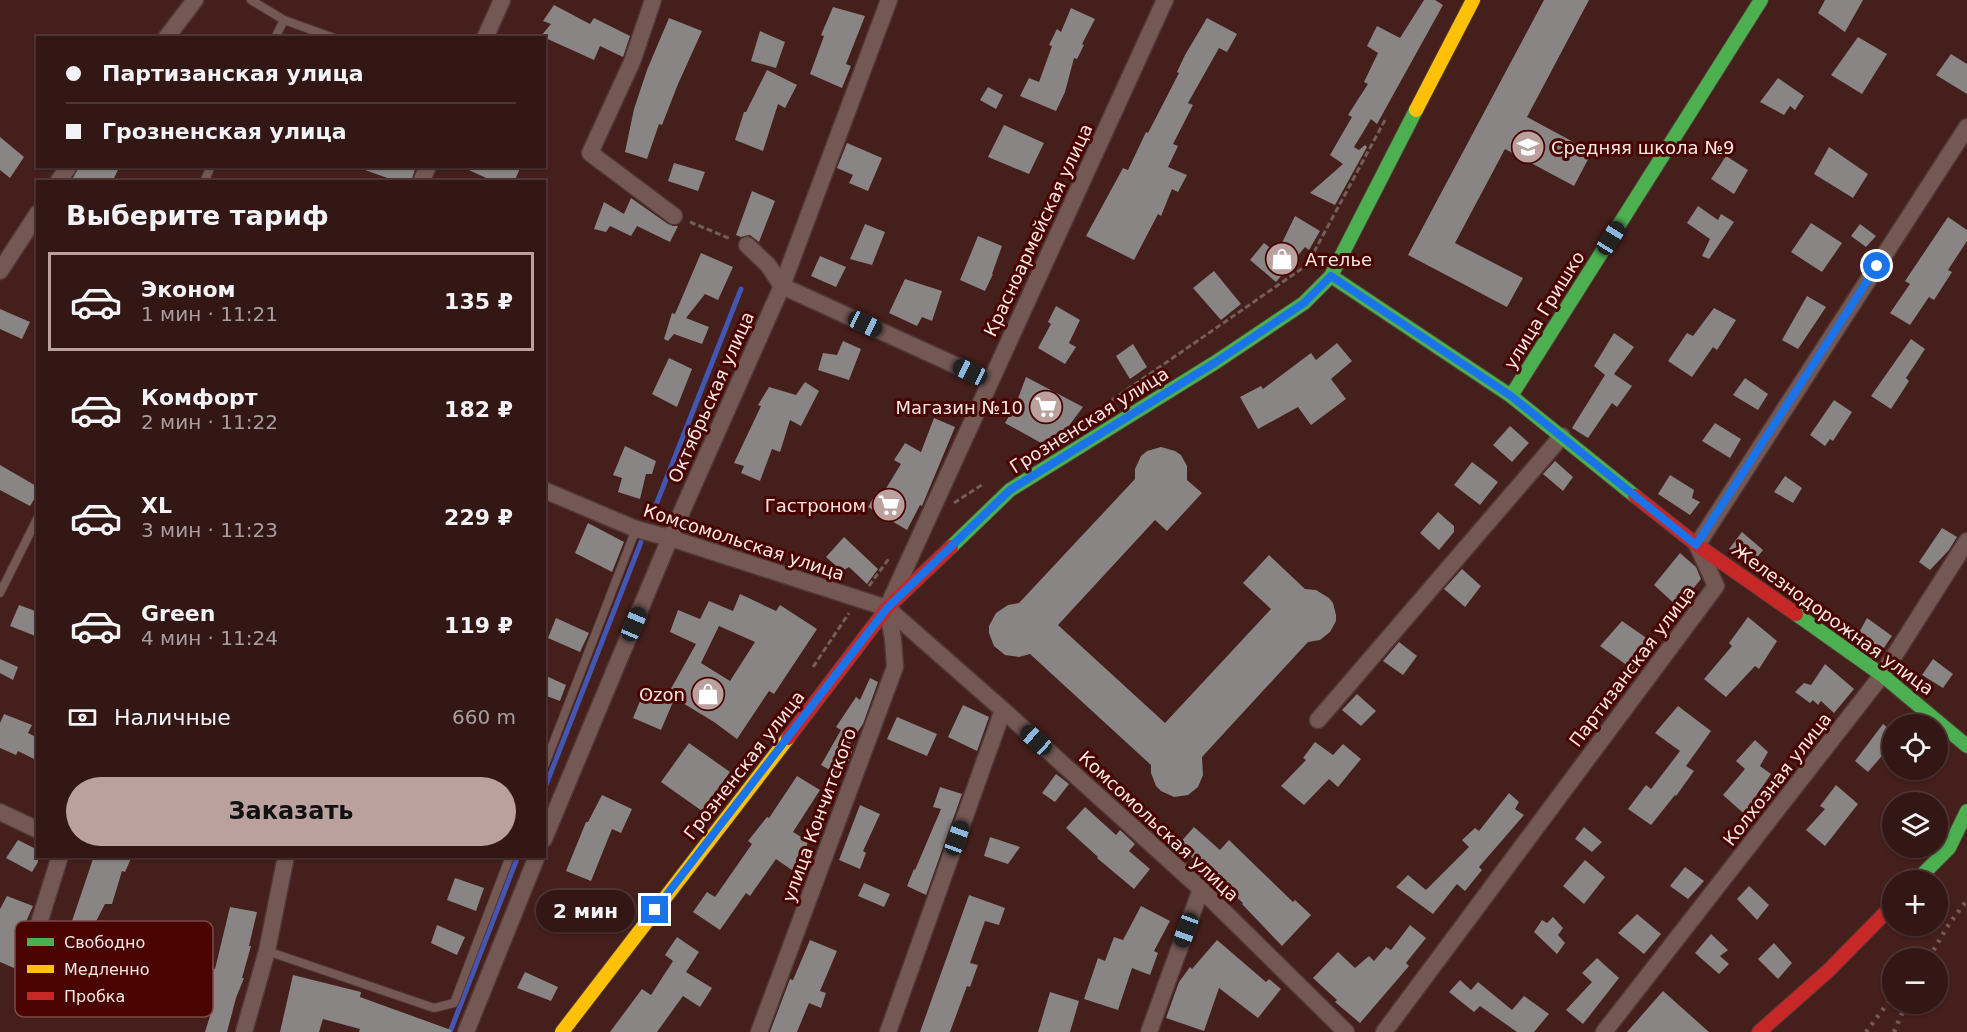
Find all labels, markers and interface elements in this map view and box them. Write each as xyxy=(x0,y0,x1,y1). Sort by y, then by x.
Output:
text: Партизанская улица xyxy=(102,61,364,86)
text: Грозненская улица xyxy=(102,119,347,144)
street label: Красноармейская улица xyxy=(979,120,1097,340)
school or university icon: Средняя школа №9 xyxy=(1510,129,1546,165)
place label: Средняя школа №9 xyxy=(1551,137,1734,158)
text: Выберите тариф xyxy=(66,200,329,231)
car xyxy=(1594,218,1628,258)
shop icon: Ателье xyxy=(1264,241,1300,277)
street label: улица Гришко xyxy=(1499,247,1589,373)
place label: Ателье xyxy=(1305,249,1372,270)
route start xyxy=(1863,252,1890,279)
icon: car xyxy=(69,275,123,329)
text: Эконом xyxy=(141,277,236,302)
text: 135 ₽ xyxy=(444,289,513,314)
text: 1 мин · 11:21 xyxy=(141,302,278,326)
street label: Октябрьская улица xyxy=(664,308,758,486)
car xyxy=(845,308,885,340)
car xyxy=(950,356,990,388)
street label: Грозненская улица xyxy=(1006,363,1172,477)
icon: car xyxy=(69,383,123,437)
text: Комфорт xyxy=(141,385,258,410)
supermarket icon: Магазин №10 xyxy=(1028,389,1064,425)
text: 182 ₽ xyxy=(444,397,513,422)
place label: Магазин №10 xyxy=(896,397,1023,418)
text: 2 мин · 11:22 xyxy=(141,410,278,434)
supermarket icon: Гастроном xyxy=(871,487,907,523)
icon: car xyxy=(69,491,123,545)
text: XL xyxy=(141,493,172,518)
place label: Гастроном xyxy=(765,495,866,516)
street label: Комсомольская улица xyxy=(641,499,847,585)
text: 229 ₽ xyxy=(444,505,513,530)
text: 3 мин · 11:23 xyxy=(141,518,278,542)
street label: Железнодорожная улица xyxy=(1728,539,1938,699)
street label: Партизанская улица xyxy=(1565,581,1699,751)
icon: car xyxy=(69,599,123,653)
text: Green xyxy=(141,601,215,626)
car xyxy=(619,604,649,644)
text: 119 ₽ xyxy=(444,613,513,638)
text: 4 мин · 11:24 xyxy=(141,626,278,650)
shop icon: Ozon xyxy=(690,676,726,712)
place label: Ozon xyxy=(639,684,685,705)
street label: Грозненская улица xyxy=(679,686,809,844)
icon: cash xyxy=(66,701,99,734)
text: Наличные xyxy=(114,705,231,730)
text: 660 m xyxy=(452,705,516,729)
street label: Колхозная улица xyxy=(1719,708,1835,850)
map controls xyxy=(1882,714,1948,1014)
button: locate xyxy=(1882,714,1948,780)
car xyxy=(1017,721,1055,759)
street label: улица Кончитского xyxy=(778,725,860,905)
street label: Комсомольская улица xyxy=(1075,747,1243,905)
button: Заказать xyxy=(66,777,516,846)
button: layers xyxy=(1882,792,1948,858)
car xyxy=(942,818,972,858)
button: + xyxy=(1882,870,1948,936)
callout: 2 мин xyxy=(535,889,634,931)
route end xyxy=(641,896,668,923)
text: 2 мин xyxy=(553,899,618,923)
car xyxy=(1171,910,1201,950)
legend xyxy=(15,921,213,1017)
text: Свободно xyxy=(64,933,145,952)
button: − xyxy=(1882,948,1948,1014)
text: Медленно xyxy=(64,960,150,979)
text: Пробка xyxy=(64,987,125,1006)

